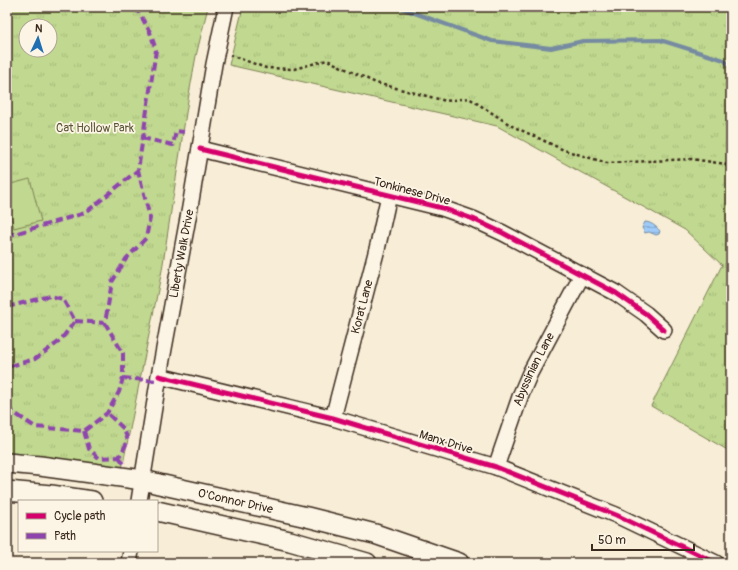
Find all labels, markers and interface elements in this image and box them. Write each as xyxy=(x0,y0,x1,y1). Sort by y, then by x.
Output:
north arrow xyxy=(18,18,58,58)
text: N xyxy=(34,22,43,35)
park label: Cat Hollow Park xyxy=(56,121,134,136)
street label: Tonkinese Drive xyxy=(372,174,452,209)
street label: Liberty Walk Drive xyxy=(166,208,197,299)
street label: Korat Lane xyxy=(348,278,377,336)
street label: Abyssinian Lane xyxy=(510,330,558,408)
street label: Manx Drive xyxy=(417,427,474,458)
street label: O'Connor Drive xyxy=(196,486,275,517)
legend xyxy=(18,500,158,552)
text: Cycle path xyxy=(54,509,106,524)
scale bar xyxy=(592,526,694,552)
text: Path xyxy=(54,529,76,544)
text: 50 m xyxy=(598,533,626,548)

